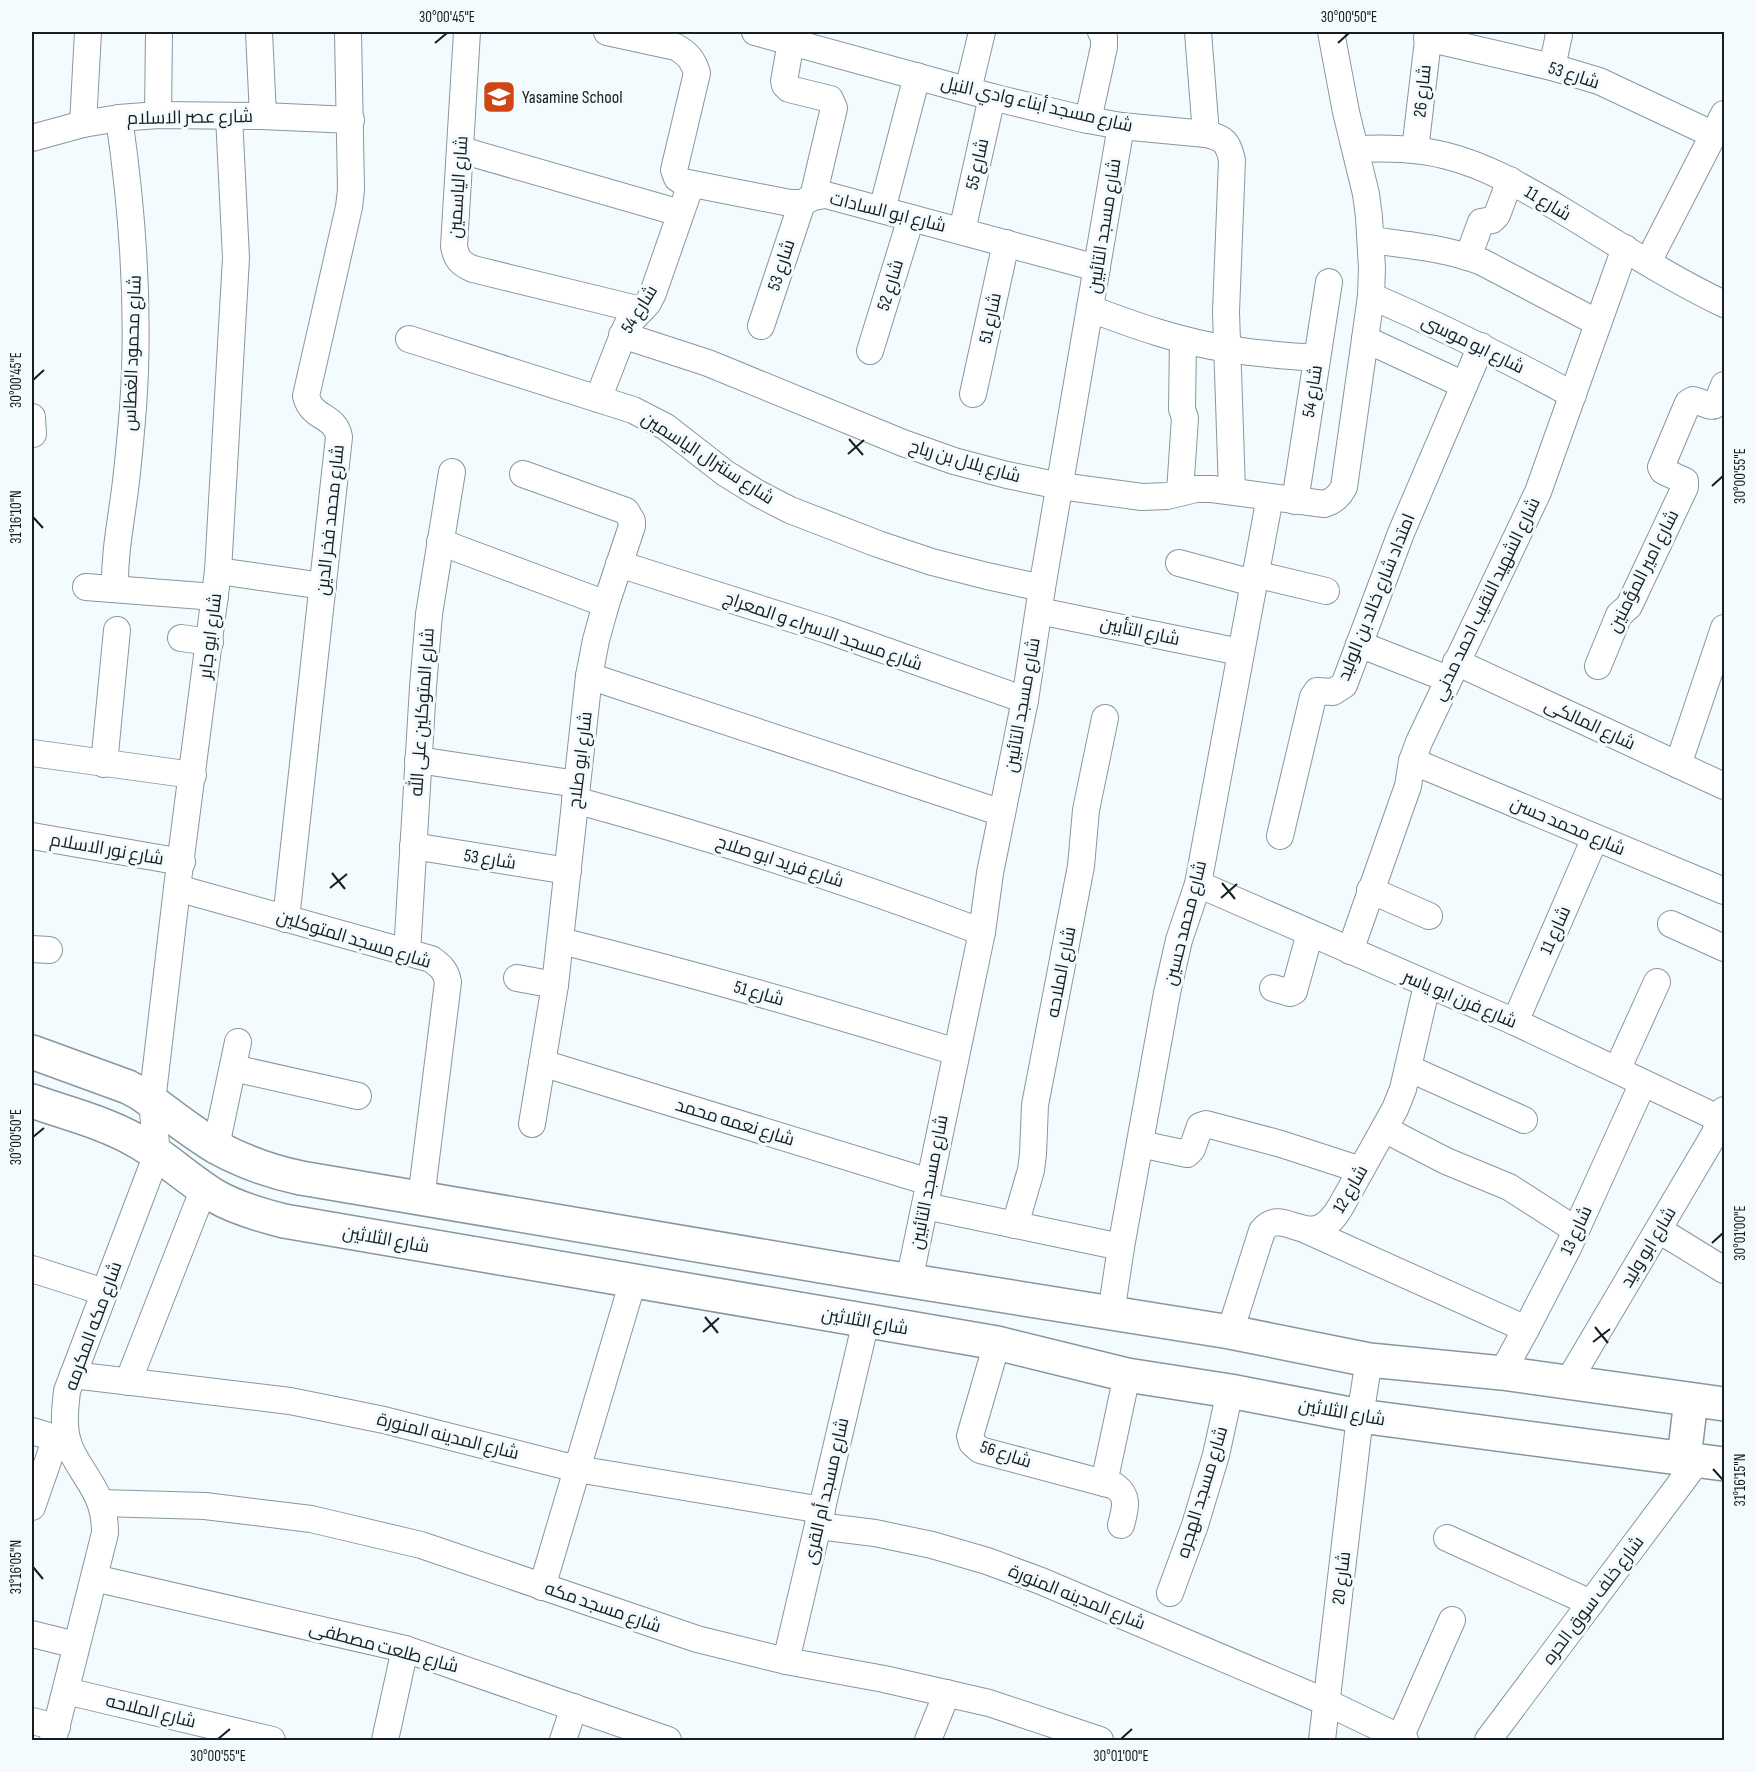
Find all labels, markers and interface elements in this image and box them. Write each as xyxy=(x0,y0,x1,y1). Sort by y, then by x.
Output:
text: 30°00'45"E xyxy=(419,8,475,27)
text: 30°00'50"E xyxy=(1321,8,1377,27)
street label: شارع 53 xyxy=(1545,57,1602,95)
street label: شارع 26 xyxy=(1409,64,1437,119)
street label: شارع مسجد أبناء وادي النيل xyxy=(938,71,1135,140)
school or university icon: Yasamine School xyxy=(481,79,517,115)
place label: Yasamine School xyxy=(522,87,623,108)
street label: شارع عصر الاسلام xyxy=(127,106,253,130)
street label: شارع الياسمين xyxy=(444,135,474,239)
street label: شارع 55 xyxy=(961,136,995,192)
street label: شارع مسجد التائبين xyxy=(1083,157,1127,295)
street label: شارع 11 xyxy=(1520,181,1575,226)
street label: شارع ابو السادات xyxy=(827,188,948,238)
street label: شارع 53 xyxy=(763,237,801,294)
street label: شارع 52 xyxy=(873,257,909,314)
street label: شارع محمود الغطاس xyxy=(119,275,147,431)
street label: شارع 54 xyxy=(617,281,663,338)
street label: شارع 51 xyxy=(975,291,1007,346)
street label: شارع ابو موسى xyxy=(1418,311,1528,379)
text: 30°00'45"E xyxy=(7,352,26,408)
street label: شارع 54 xyxy=(1298,363,1328,419)
street label: شارع سنترال الياسمين xyxy=(637,408,778,510)
street label: شارع بلال بن رباح xyxy=(906,436,1023,488)
street label: شارع محمد فخر الدين xyxy=(312,444,350,597)
text: 30°00'55"E xyxy=(1731,448,1750,504)
text: 31°16'10"N xyxy=(7,490,26,544)
street label: شارع الشهيد النقيب احمد مدني xyxy=(1428,494,1548,706)
street label: شارع امير المؤمنين xyxy=(1604,506,1684,636)
street label: امتداد شارع خالد بن الوليد xyxy=(1333,510,1421,684)
street label: شارع مسجد الاسراء و المعراج xyxy=(720,588,925,676)
street label: شارع ابو جابر xyxy=(195,592,227,681)
street label: شارع التأبين xyxy=(1098,612,1182,651)
street label: شارع المتوكلين على الله xyxy=(404,627,440,797)
street label: شارع مسجد التائبين xyxy=(1000,636,1046,774)
street label: شارع المالكى xyxy=(1541,694,1638,756)
street label: شارع ابو صلاح xyxy=(564,710,598,810)
street label: شارع محمد حسن xyxy=(1507,793,1628,861)
street label: شارع نور الاسلام xyxy=(48,829,165,871)
street label: شارع فريد ابو صلاح xyxy=(713,831,846,893)
street label: شارع 53 xyxy=(462,845,517,875)
street label: شارع محمد حسين xyxy=(1160,858,1212,988)
street label: شارع 11 xyxy=(1536,903,1576,958)
street label: شارع مسجد المتوكلين xyxy=(274,906,434,974)
street label: شارع الملاحه xyxy=(1042,925,1082,1020)
street label: شارع فرن ابو ياسر xyxy=(1398,966,1520,1034)
street label: شارع 51 xyxy=(731,976,786,1012)
street label: شارع نعمه محمد xyxy=(672,1094,797,1152)
text: 30°00'50"E xyxy=(7,1109,26,1165)
street label: شارع مسجد التائبين xyxy=(906,1113,954,1251)
street label: شارع 12 xyxy=(1328,1162,1373,1217)
street label: شارع 13 xyxy=(1556,1202,1598,1258)
street label: شارع ابو وليد xyxy=(1616,1203,1682,1292)
text: 30°01'00"E xyxy=(1731,1205,1750,1261)
street label: شارع الثلاثين xyxy=(341,1222,431,1258)
street label: شارع مكه المكرمه xyxy=(60,1259,127,1394)
street label: شارع الثلاثين xyxy=(820,1304,910,1340)
street label: شارع الثلاثين xyxy=(1297,1395,1387,1431)
street label: شارع المدينه المنورة xyxy=(374,1409,521,1465)
street label: شارع مسجد أم القرى xyxy=(798,1415,855,1567)
street label: شارع مسجد الهجره xyxy=(1172,1424,1233,1561)
street label: شارع 56 xyxy=(977,1436,1034,1474)
text: 31°16'15"N xyxy=(1731,1454,1750,1506)
street label: شارع خلف سوق الحره xyxy=(1538,1532,1649,1669)
text: 31°16'05"N xyxy=(7,1540,26,1594)
street label: شارع 20 xyxy=(1328,1550,1356,1606)
street label: شارع المدينه المنورة xyxy=(1005,1560,1148,1635)
street label: شارع مسجد مكه xyxy=(541,1578,664,1638)
street label: شارع طلعت مصطفى xyxy=(307,1617,461,1678)
street label: شارع الملاحه xyxy=(103,1690,198,1734)
text: 30°00'55"E xyxy=(190,1747,246,1766)
text: 30°01'00"E xyxy=(1093,1747,1149,1766)

